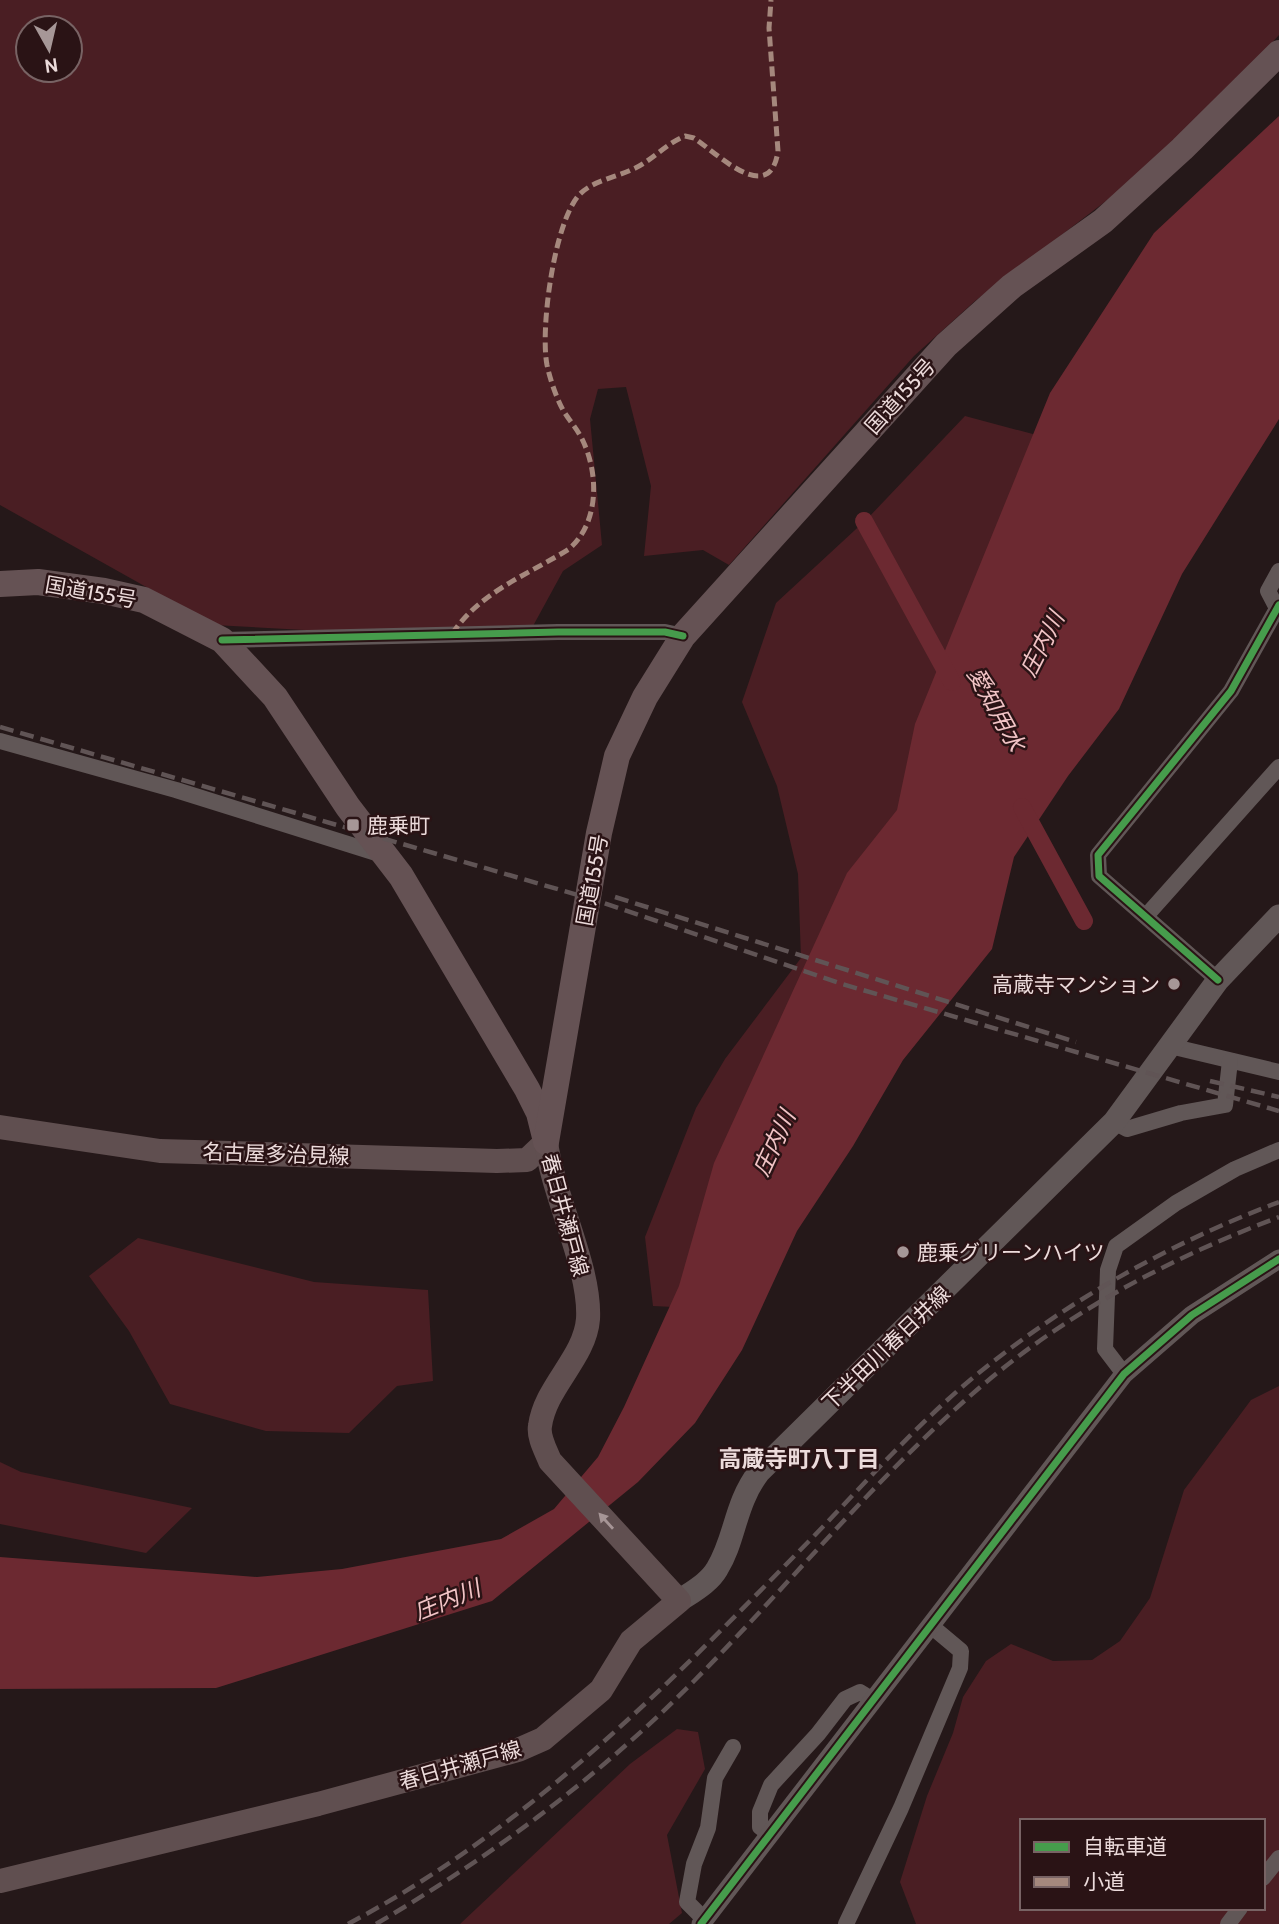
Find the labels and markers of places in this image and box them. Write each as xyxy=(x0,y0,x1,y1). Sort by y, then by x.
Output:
place label: 鹿乗町 xyxy=(367,813,430,838)
marker: 鹿乗町 xyxy=(345,817,361,833)
place label: 高蔵寺マンション xyxy=(992,972,1160,997)
marker: 高蔵寺マンション xyxy=(1166,976,1182,992)
place label: 鹿乗グリーンハイツ xyxy=(917,1240,1105,1265)
marker: 鹿乗グリーンハイツ xyxy=(895,1244,911,1260)

